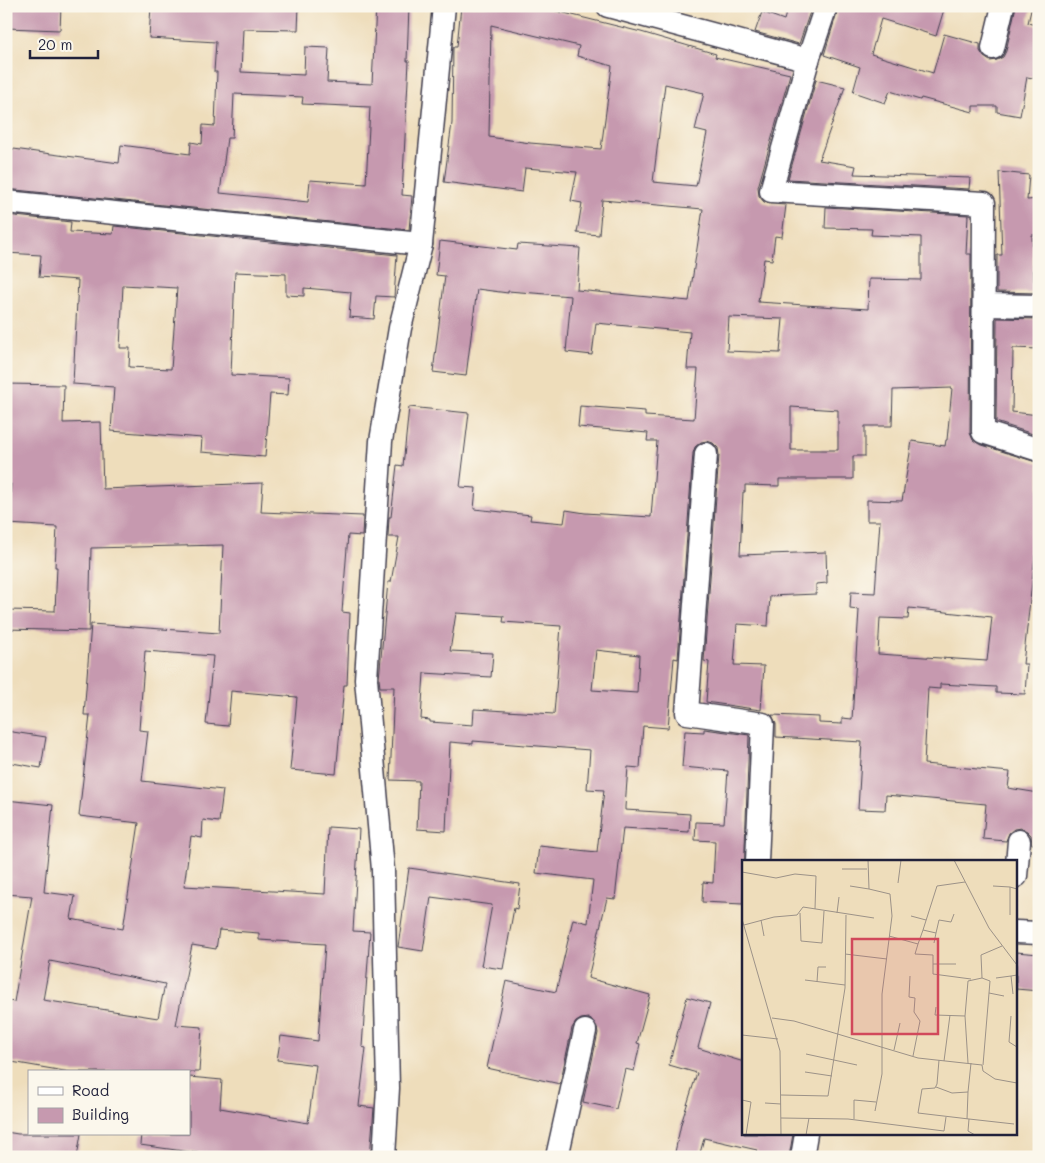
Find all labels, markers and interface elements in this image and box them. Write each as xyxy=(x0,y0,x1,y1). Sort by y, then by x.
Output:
scale bar xyxy=(30,28,98,60)
text: 20 m xyxy=(38,34,72,54)
inset map xyxy=(742,860,1018,1136)
legend xyxy=(28,1070,190,1136)
text: Road xyxy=(72,1080,109,1100)
text: Building xyxy=(72,1104,129,1124)

